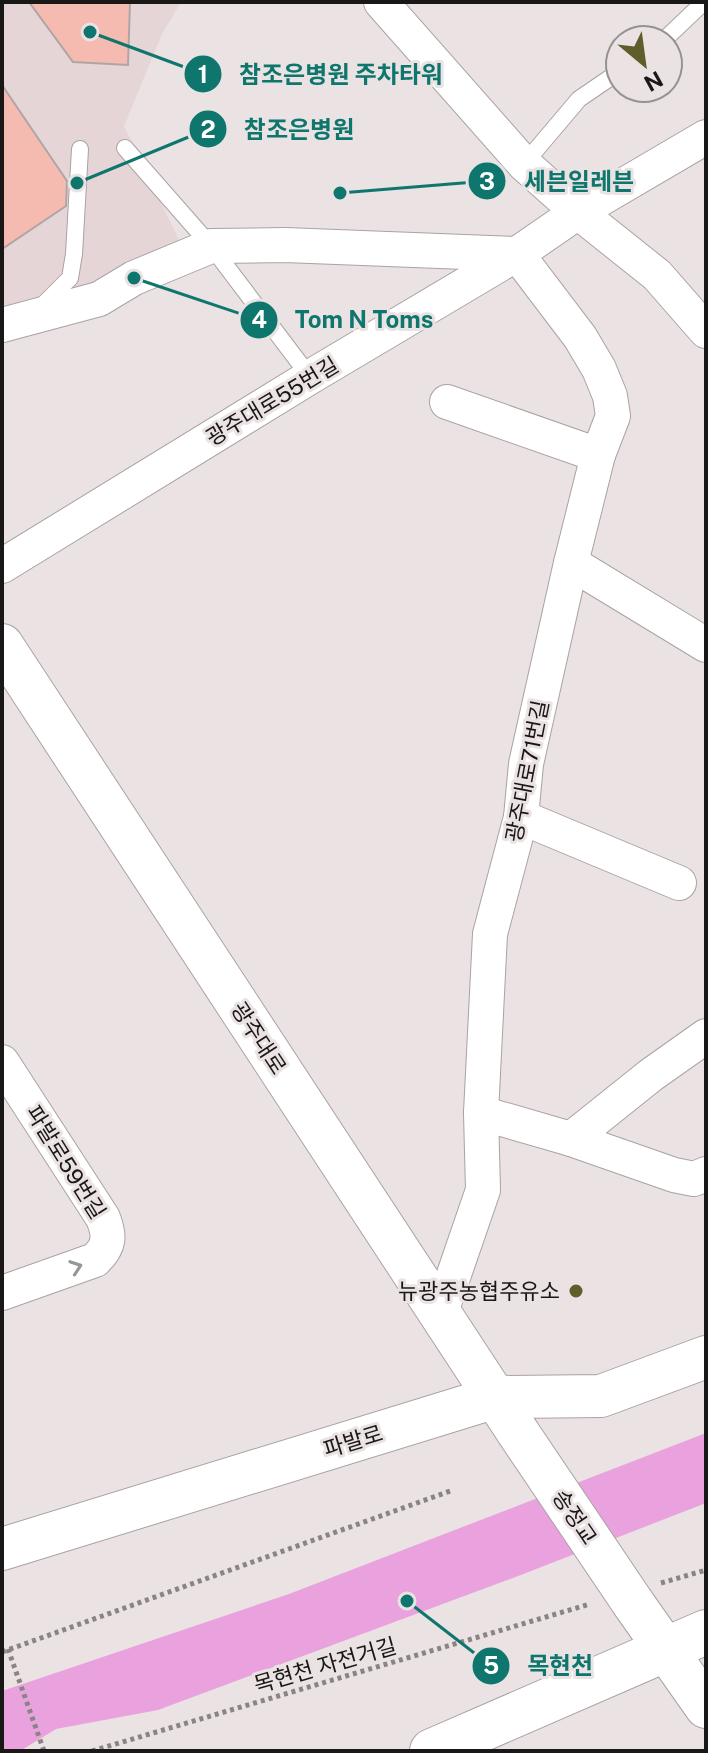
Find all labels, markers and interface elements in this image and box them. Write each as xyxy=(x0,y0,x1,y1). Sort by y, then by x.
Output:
north arrow xyxy=(604,24,684,104)
callout: 참조은병원 주차타워 xyxy=(183,50,459,98)
text: 1 xyxy=(198,60,208,88)
text: 참조은병원 주차타워 xyxy=(239,60,443,88)
text: N xyxy=(640,66,668,97)
callout: 참조은병원 xyxy=(188,105,370,153)
text: 2 xyxy=(200,115,216,143)
text: 참조은병원 xyxy=(244,115,354,143)
callout: 세븐일레븐 xyxy=(467,157,650,205)
text: 3 xyxy=(479,167,495,195)
text: 세븐일레븐 xyxy=(524,167,634,195)
callout: Tom N Toms xyxy=(239,296,449,344)
text: 4 xyxy=(251,305,267,333)
text: Tom N Toms xyxy=(295,305,433,333)
street label: 광주대로55번길 xyxy=(201,351,343,451)
street label: 광주대로71번길 xyxy=(500,698,554,844)
street label: 광주대로 xyxy=(226,997,292,1079)
street label: 파발로59번길 xyxy=(21,1100,111,1224)
one-way arrow xyxy=(68,1260,82,1277)
place label: 뉴광주농협주유소 xyxy=(398,1278,560,1304)
marker: 뉴광주농협주유소 xyxy=(567,1282,585,1300)
street label: 파발로 xyxy=(320,1420,386,1462)
street label: 송정교 xyxy=(547,1485,603,1549)
street label: 목현천 자전거길 xyxy=(251,1632,399,1698)
callout: 목현천 xyxy=(471,1642,609,1690)
text: 5 xyxy=(483,1651,499,1679)
text: 목현천 xyxy=(527,1651,593,1679)

